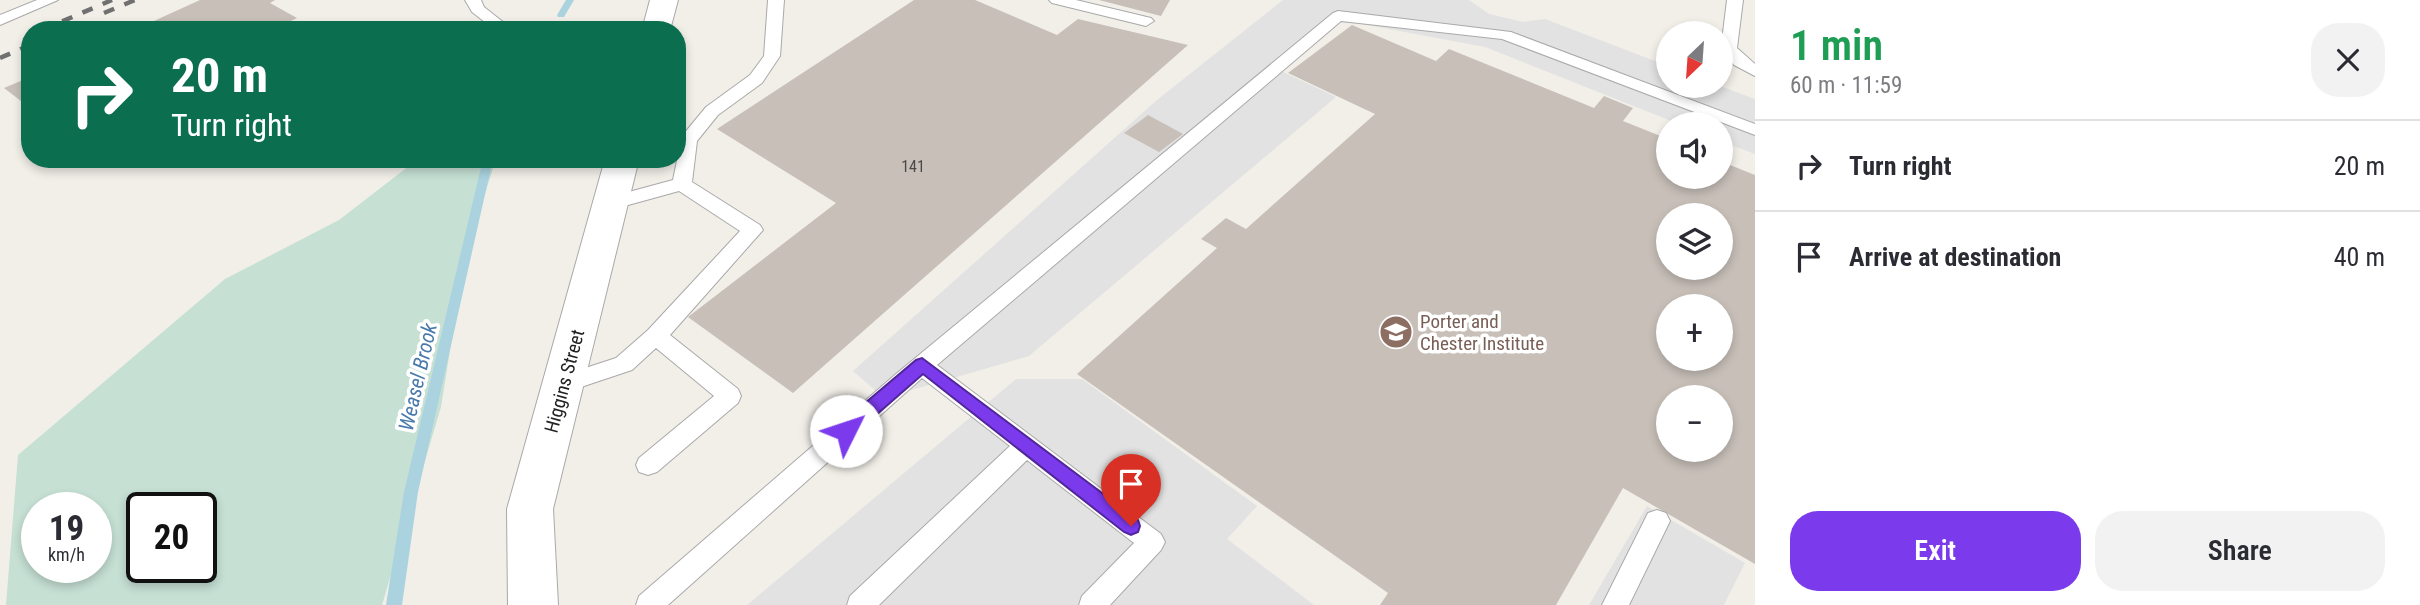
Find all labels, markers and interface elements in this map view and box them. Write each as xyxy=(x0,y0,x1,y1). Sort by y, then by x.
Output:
north arrow xyxy=(1656,21,1732,98)
map controls xyxy=(1656,21,1733,462)
text: 1 min xyxy=(1790,21,1883,70)
button: close xyxy=(2311,23,2385,97)
text: 20 m xyxy=(171,47,268,104)
icon: right xyxy=(56,49,147,140)
text: 60 m · 11:59 xyxy=(1790,72,1902,99)
text: Turn right xyxy=(171,106,292,144)
button: sound xyxy=(1656,112,1733,189)
icon: right xyxy=(1790,147,1828,185)
text: Turn right xyxy=(1849,151,1951,181)
text: 20 m xyxy=(2334,151,2385,181)
house number: 141 xyxy=(901,157,925,176)
button: layers xyxy=(1656,203,1733,280)
icon: arrive xyxy=(1790,238,1828,276)
text: Arrive at destination xyxy=(1849,242,2061,272)
text: 40 m xyxy=(2334,242,2385,272)
button: + xyxy=(1656,294,1733,371)
place label: Porter and Chester Institute xyxy=(1420,310,1544,355)
school or university icon: Porter and Chester Institute xyxy=(1377,313,1415,351)
water label: Weasel Brook xyxy=(394,320,442,433)
street label: Higgins Street xyxy=(540,327,589,435)
button: − xyxy=(1656,385,1733,462)
position arrow xyxy=(809,394,883,468)
pin xyxy=(1101,454,1161,526)
icon: arrive xyxy=(1112,465,1150,503)
speed limit sign: 20 xyxy=(126,492,217,583)
text: 19 xyxy=(49,508,84,549)
button: Exit xyxy=(1790,511,2081,591)
button: Share xyxy=(2095,511,2385,591)
text: km/h xyxy=(48,544,85,565)

